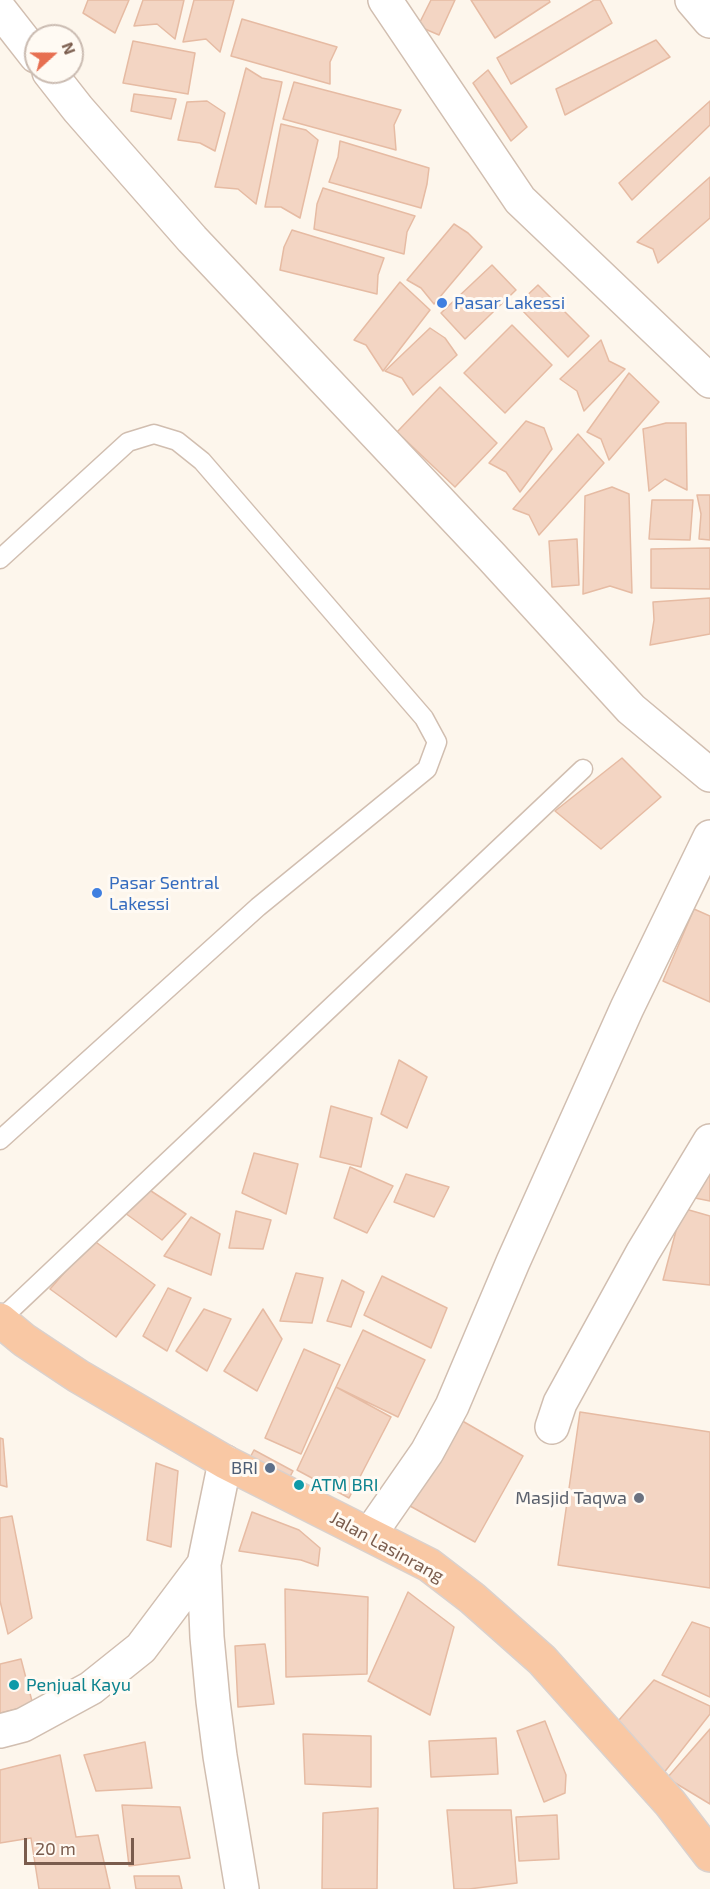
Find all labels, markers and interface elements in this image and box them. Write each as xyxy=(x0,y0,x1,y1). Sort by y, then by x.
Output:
north arrow xyxy=(24,24,84,84)
text: N xyxy=(58,39,80,57)
place label: Pasar Lakessi xyxy=(454,292,565,314)
marker: Pasar Lakessi xyxy=(435,296,449,310)
place label: Pasar Sentral Lakessi xyxy=(109,872,219,914)
marker: Pasar Sentral Lakessi xyxy=(90,886,104,900)
place label: BRI xyxy=(231,1457,258,1479)
marker: BRI xyxy=(263,1461,277,1475)
place label: ATM BRI xyxy=(311,1474,378,1496)
marker: ATM BRI xyxy=(292,1478,306,1492)
place label: Masjid Taqwa xyxy=(515,1487,627,1509)
marker: Masjid Taqwa xyxy=(632,1491,646,1505)
street label: Jalan Lasinrang xyxy=(326,1507,448,1587)
place label: Penjual Kayu xyxy=(26,1674,131,1696)
marker: Penjual Kayu xyxy=(7,1678,21,1692)
scale bar xyxy=(27,1826,136,1864)
text: 20 m xyxy=(35,1837,76,1859)

